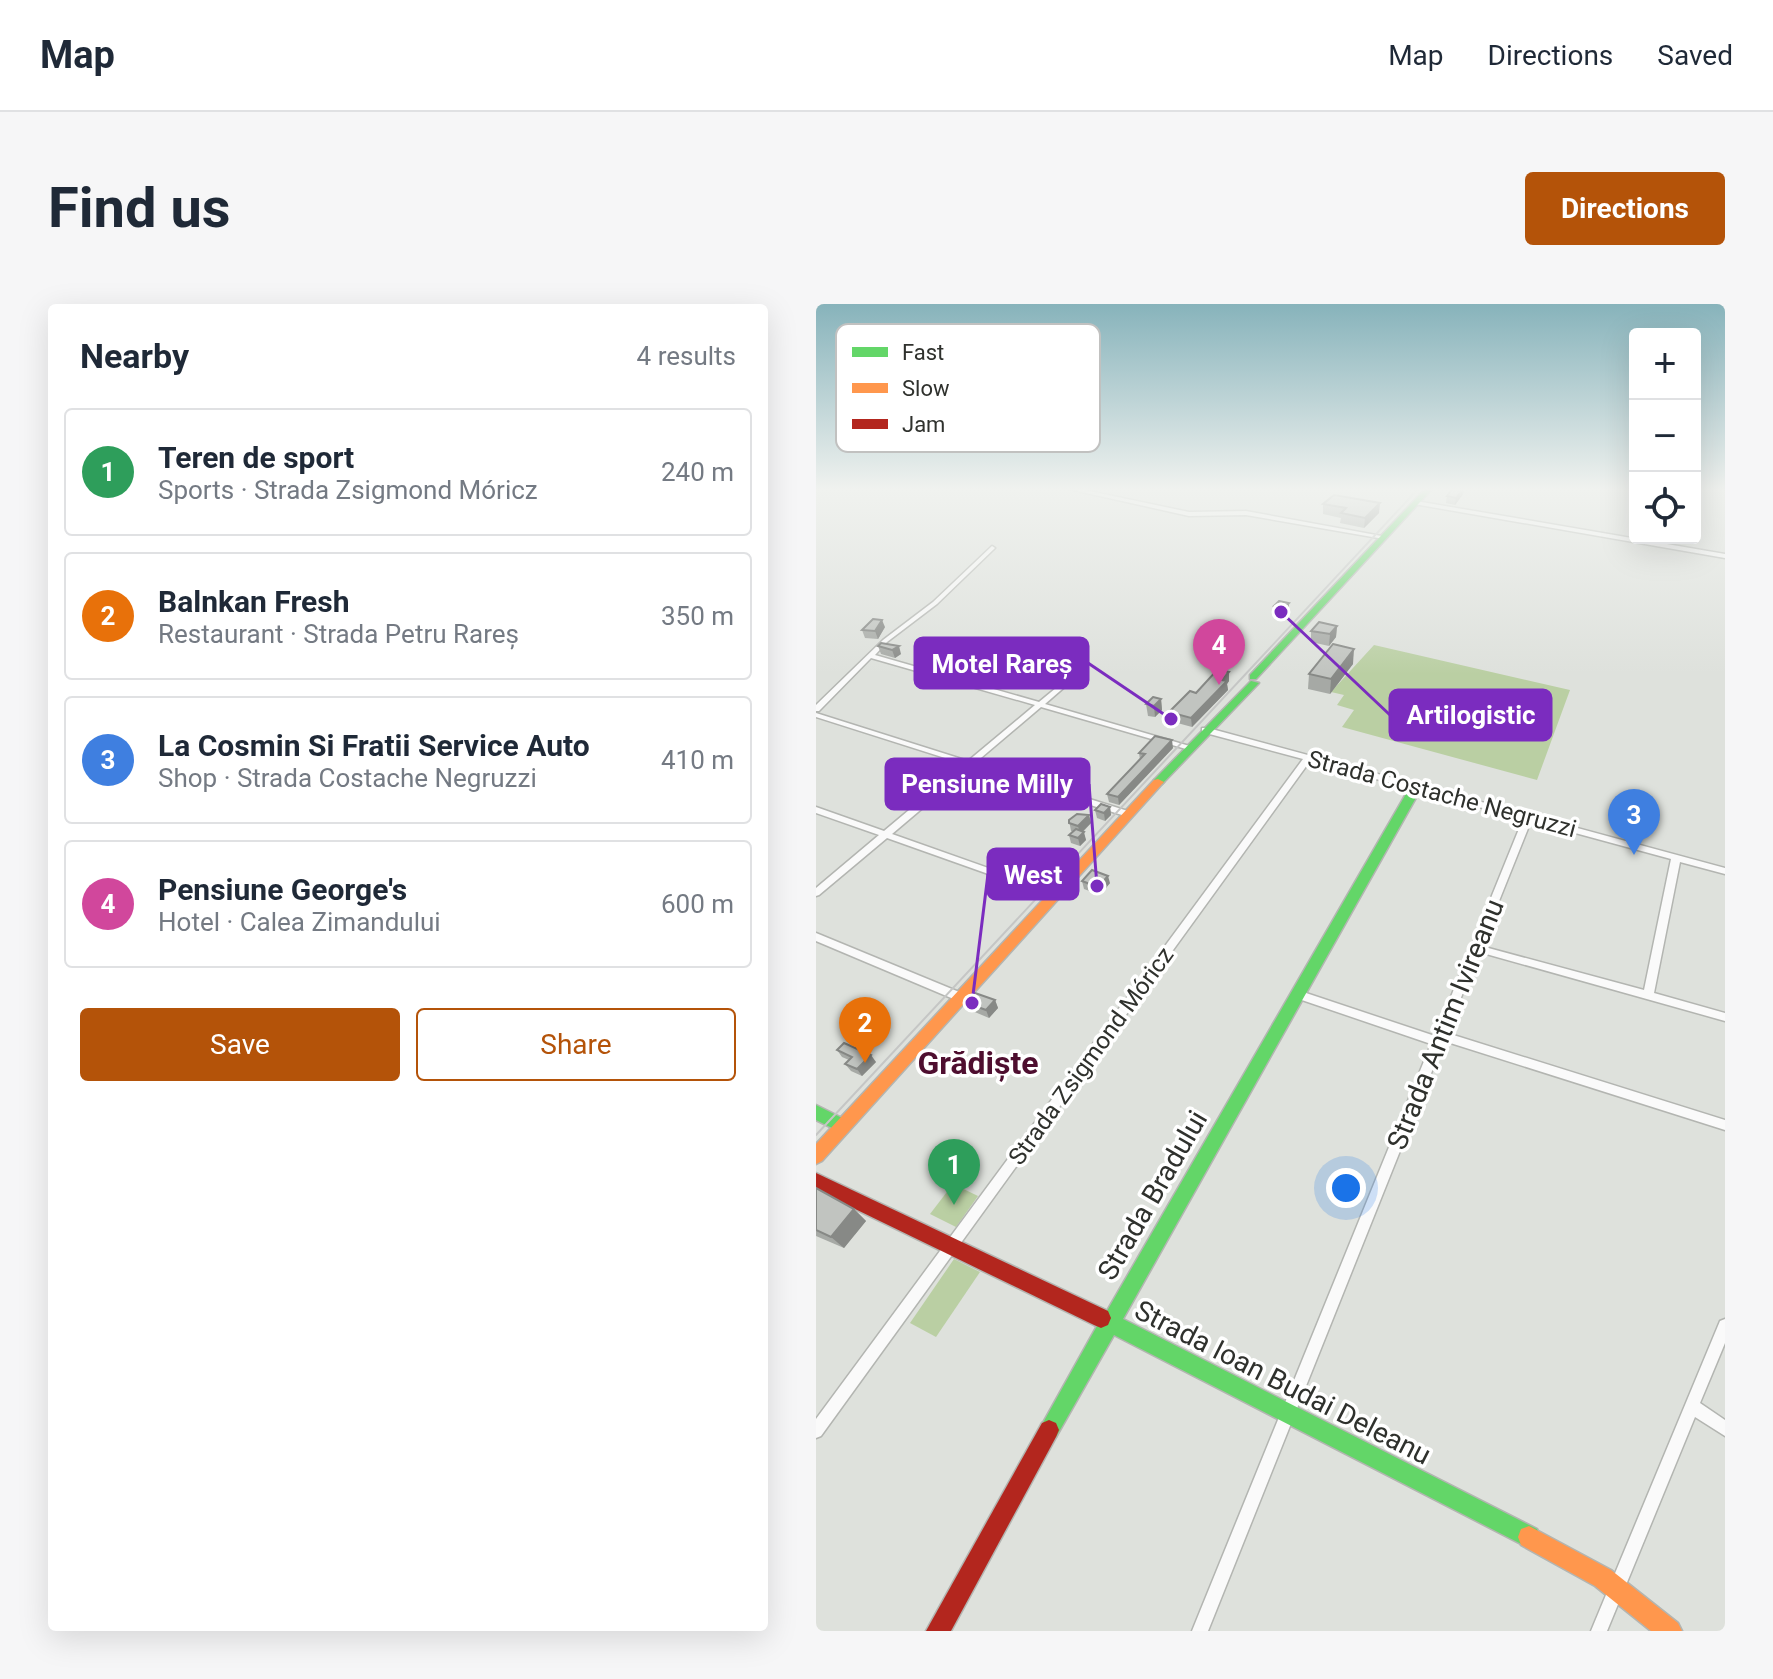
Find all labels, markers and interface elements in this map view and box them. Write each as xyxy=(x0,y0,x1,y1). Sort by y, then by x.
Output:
text: Map xyxy=(40,33,115,77)
text: Map xyxy=(1388,39,1444,72)
text: Directions xyxy=(1488,39,1613,72)
text: Saved xyxy=(1657,39,1733,72)
button: Directions xyxy=(1525,172,1725,245)
text: Find us xyxy=(48,175,231,241)
legend xyxy=(836,324,1100,452)
map controls xyxy=(1629,328,1701,544)
button: + xyxy=(1629,328,1701,400)
text: Nearby xyxy=(80,336,189,376)
text: Fast xyxy=(902,340,944,365)
text: 4 results xyxy=(637,341,736,371)
text: Slow xyxy=(902,376,950,401)
button: − xyxy=(1629,400,1701,472)
text: Jam xyxy=(902,412,945,437)
text: Teren de sport xyxy=(158,440,354,475)
text: 1 xyxy=(101,457,115,487)
text: 240 m xyxy=(661,457,734,487)
button: locate xyxy=(1629,472,1701,544)
text: Sports · Strada Zsigmond Móricz xyxy=(158,475,538,505)
text: Balnkan Fresh xyxy=(158,584,350,619)
text: 2 xyxy=(101,601,115,631)
text: 350 m xyxy=(661,601,734,631)
text: Restaurant · Strada Petru Rareș xyxy=(158,619,519,649)
pin: 4 xyxy=(1193,619,1245,685)
callout: Motel Rareș xyxy=(915,638,1088,688)
text: Motel Rareș xyxy=(932,649,1072,680)
callout: Artilogistic xyxy=(1390,690,1551,740)
text: Artilogistic xyxy=(1406,700,1536,730)
text: La Cosmin Si Fratii Service Auto xyxy=(158,728,590,763)
text: 3 xyxy=(101,745,115,775)
text: 410 m xyxy=(661,745,734,775)
street label: Strada Costache Negruzzi xyxy=(1305,745,1579,843)
callout: Pensiune Milly xyxy=(886,759,1089,809)
text: Shop · Strada Costache Negruzzi xyxy=(158,763,537,793)
text: Pensiune Milly xyxy=(901,769,1074,799)
pin: 3 xyxy=(1608,789,1660,855)
callout: West xyxy=(988,849,1078,899)
text: West xyxy=(1004,860,1062,890)
text: Pensiune George's xyxy=(158,872,407,907)
text: 4 xyxy=(101,889,115,919)
text: 600 m xyxy=(661,889,734,919)
street label: Strada Antim Ivireanu xyxy=(1380,894,1511,1154)
text: Hotel · Calea Zimandului xyxy=(158,907,441,937)
street label: Strada Zsigmond Móricz xyxy=(1003,942,1179,1170)
pin: 2 xyxy=(839,997,891,1063)
button: Save xyxy=(80,1008,400,1081)
button: Share xyxy=(416,1008,736,1081)
district label: Grădiște xyxy=(917,1044,1039,1082)
street label: Strada Bradului xyxy=(1091,1105,1214,1286)
pin: 1 xyxy=(928,1139,980,1205)
your location xyxy=(1326,1168,1366,1208)
street label: Strada Ioan Budai Deleanu xyxy=(1129,1293,1436,1472)

